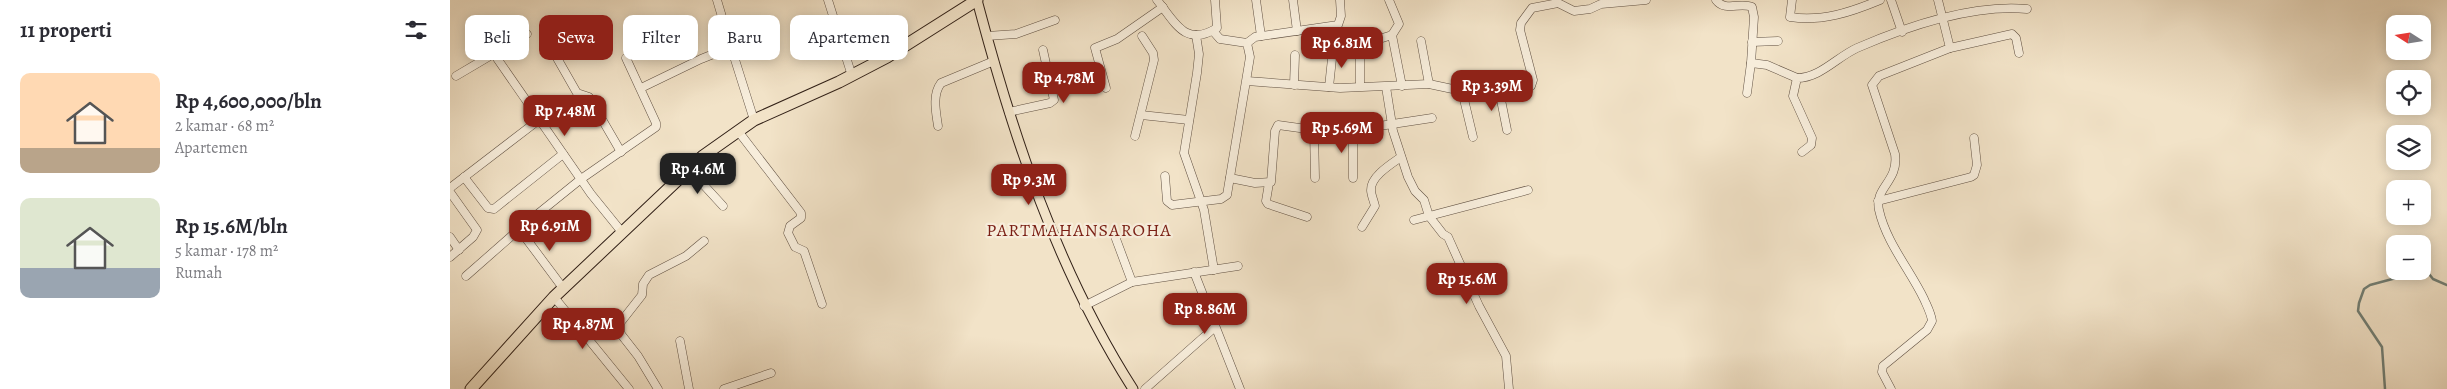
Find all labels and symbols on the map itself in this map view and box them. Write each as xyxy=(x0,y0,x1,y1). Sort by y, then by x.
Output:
north arrow xyxy=(2386,15,2431,60)
pin: Rp 6.81M xyxy=(1290,27,1394,69)
pin: Rp 4.78M xyxy=(1012,62,1116,104)
pin: Rp 3.39M xyxy=(1440,70,1544,112)
pin: Rp 7.48M xyxy=(513,94,617,137)
pin: Rp 5.69M xyxy=(1290,112,1394,154)
pin: Rp 4.6M xyxy=(652,152,744,195)
pin: Rp 9.3M xyxy=(983,164,1075,206)
pin: Rp 6.91M xyxy=(498,210,602,252)
district label: PARTMAHANSAROHA xyxy=(986,218,1172,242)
pin: Rp 15.6M xyxy=(1415,262,1519,305)
pin: Rp 8.86M xyxy=(1153,292,1257,335)
pin: Rp 4.87M xyxy=(531,308,635,350)

